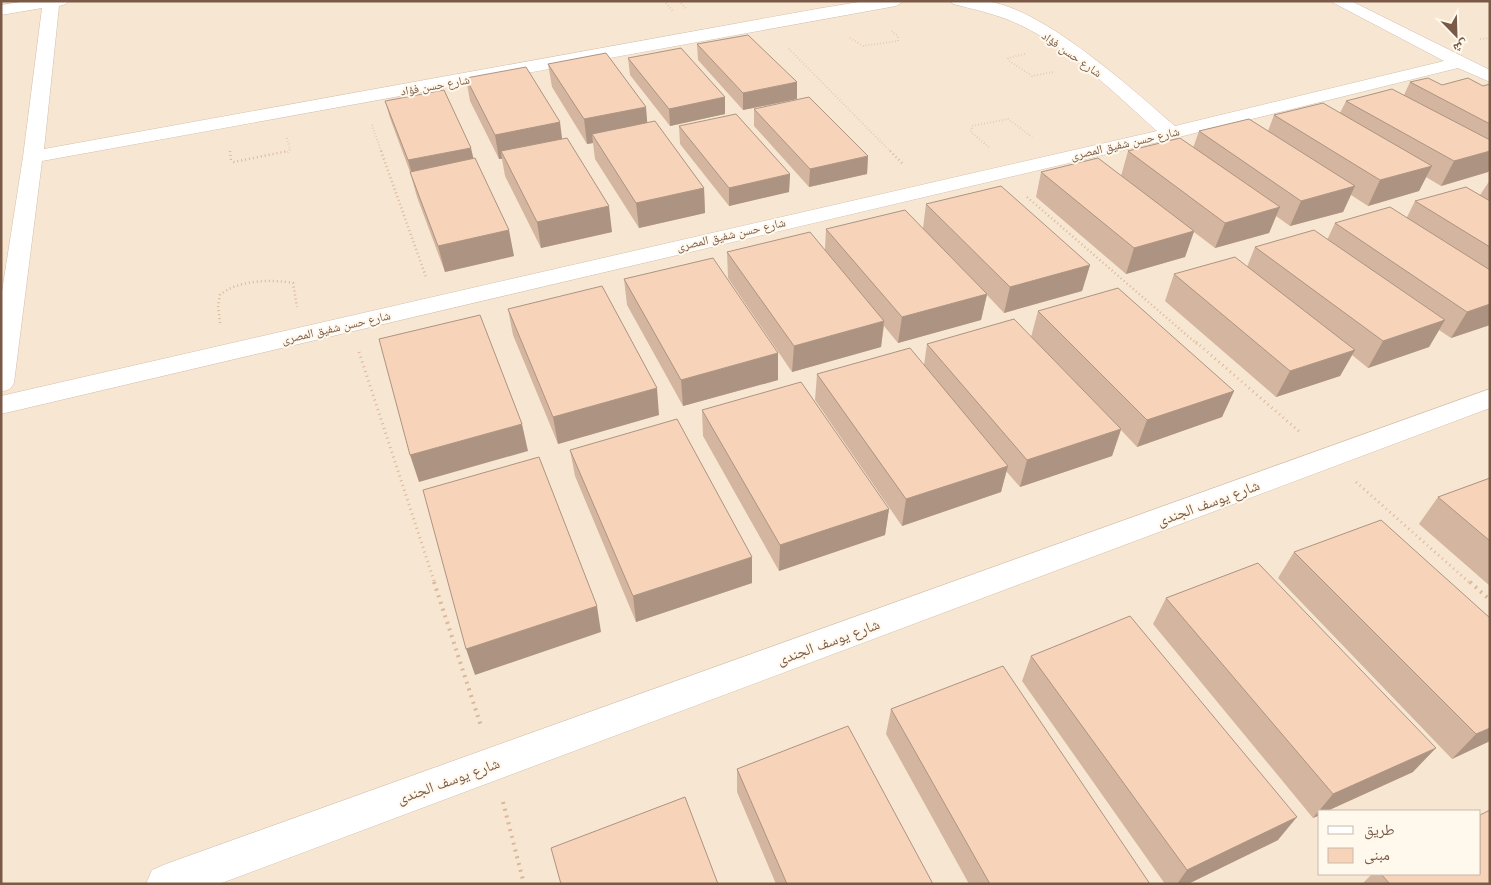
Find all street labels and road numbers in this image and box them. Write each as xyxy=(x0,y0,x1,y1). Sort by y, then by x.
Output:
street label: شارع حسن فؤاد xyxy=(1038,28,1105,81)
street label: شارع حسن فؤاد xyxy=(399,72,471,99)
street label: شارع حسن شفيق المصرى xyxy=(1069,123,1181,164)
street label: شارع حسن شفيق المصرى xyxy=(675,214,787,255)
street label: شارع حسن شفيق المصرى xyxy=(280,307,392,348)
street label: شارع يوسف الجندى xyxy=(1154,475,1263,531)
street label: شارع يوسف الجندى xyxy=(774,614,883,670)
street label: شارع يوسف الجندى xyxy=(394,753,503,809)

